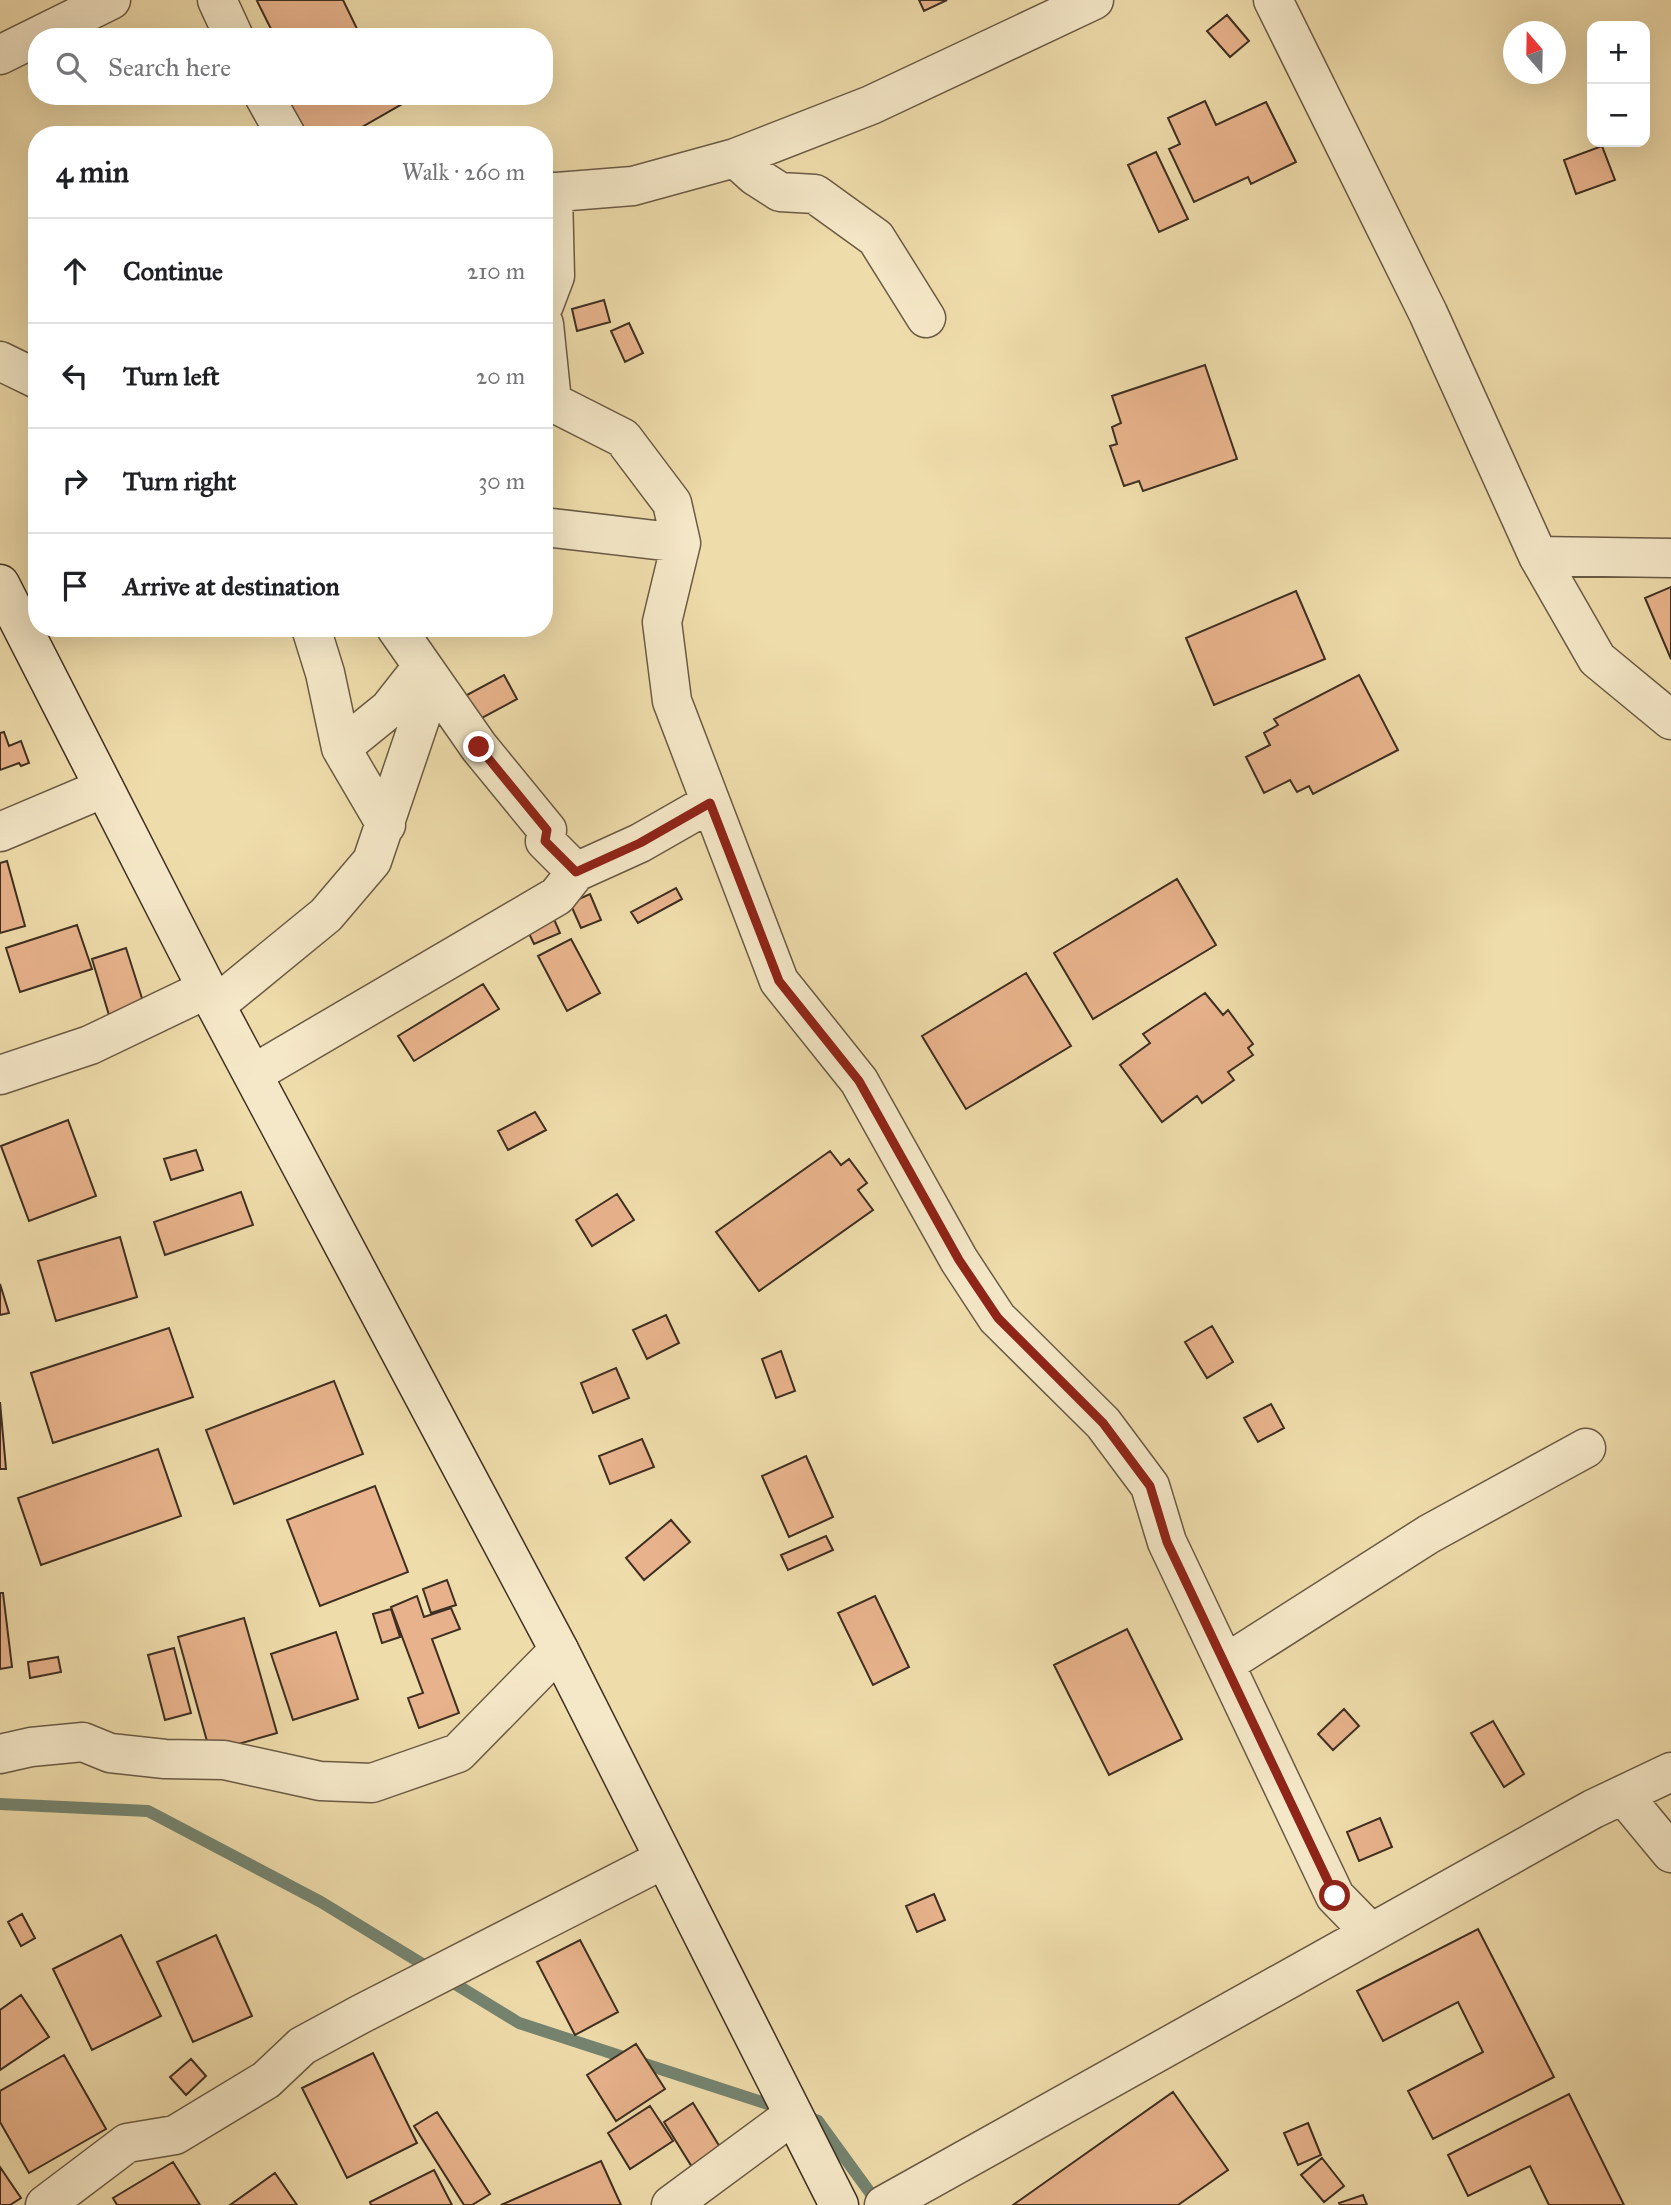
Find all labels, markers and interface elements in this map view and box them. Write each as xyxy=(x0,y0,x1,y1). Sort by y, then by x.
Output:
north arrow xyxy=(1503,21,1566,84)
map controls xyxy=(1587,21,1650,147)
button: + xyxy=(1587,21,1650,84)
search box xyxy=(28,28,553,105)
icon: search xyxy=(52,48,90,86)
text: Search here xyxy=(108,51,231,83)
button: − xyxy=(1587,84,1650,147)
text: 4 min xyxy=(56,154,129,190)
text: Walk · 260 m xyxy=(402,158,525,186)
icon: ahead xyxy=(56,252,94,290)
text: Continue xyxy=(123,255,223,287)
text: 210 m xyxy=(467,257,525,285)
icon: left xyxy=(56,357,94,395)
text: Turn left xyxy=(123,360,219,392)
text: 20 m xyxy=(476,362,525,390)
icon: right xyxy=(56,462,94,500)
text: Turn right xyxy=(123,465,236,497)
text: 30 m xyxy=(478,467,525,495)
icon: arrive xyxy=(56,567,94,605)
text: Arrive at destination xyxy=(123,570,340,602)
route end xyxy=(463,731,494,762)
route start xyxy=(1319,1880,1350,1911)

